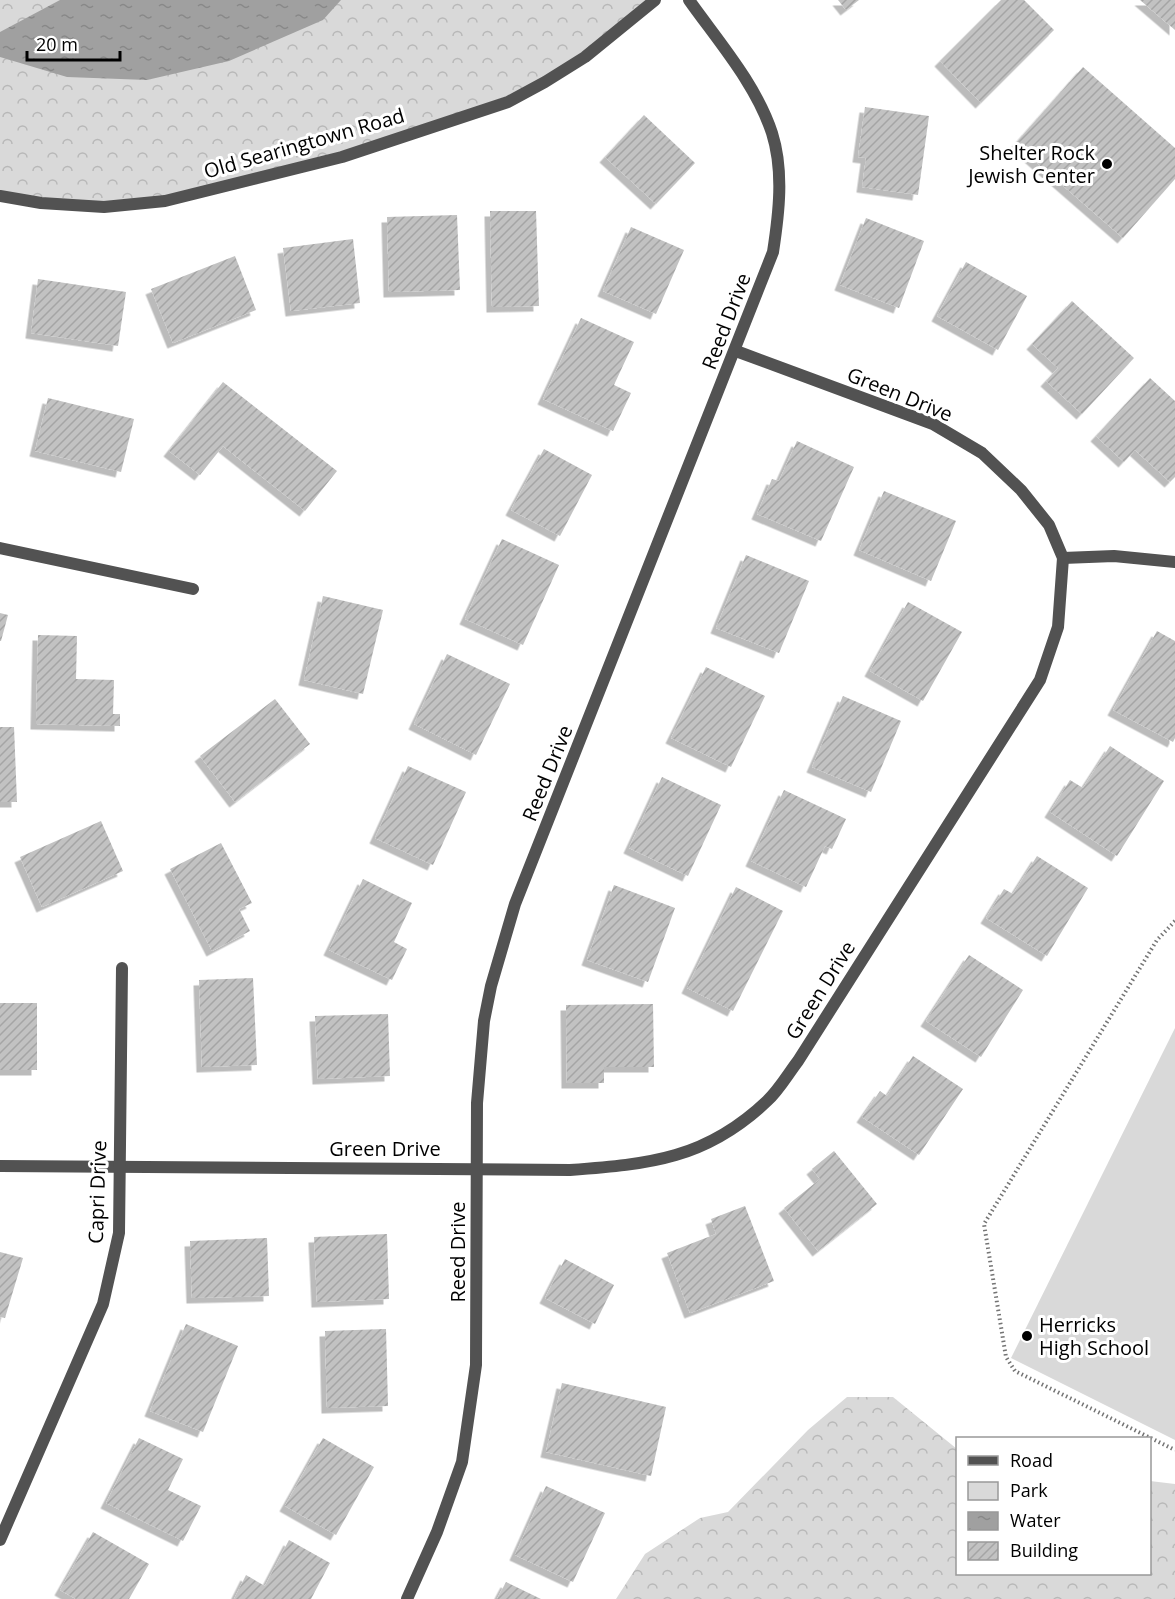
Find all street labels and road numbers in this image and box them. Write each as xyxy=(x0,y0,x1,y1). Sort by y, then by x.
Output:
street label: Old Searingtown Road xyxy=(201,101,407,185)
street label: Reed Drive xyxy=(695,269,757,373)
street label: Green Drive xyxy=(843,361,957,427)
street label: Reed Drive xyxy=(516,721,578,825)
street label: Green Drive xyxy=(779,936,861,1044)
street label: Green Drive xyxy=(329,1135,441,1162)
street label: Capri Drive xyxy=(82,1140,112,1244)
street label: Reed Drive xyxy=(444,1201,471,1303)

